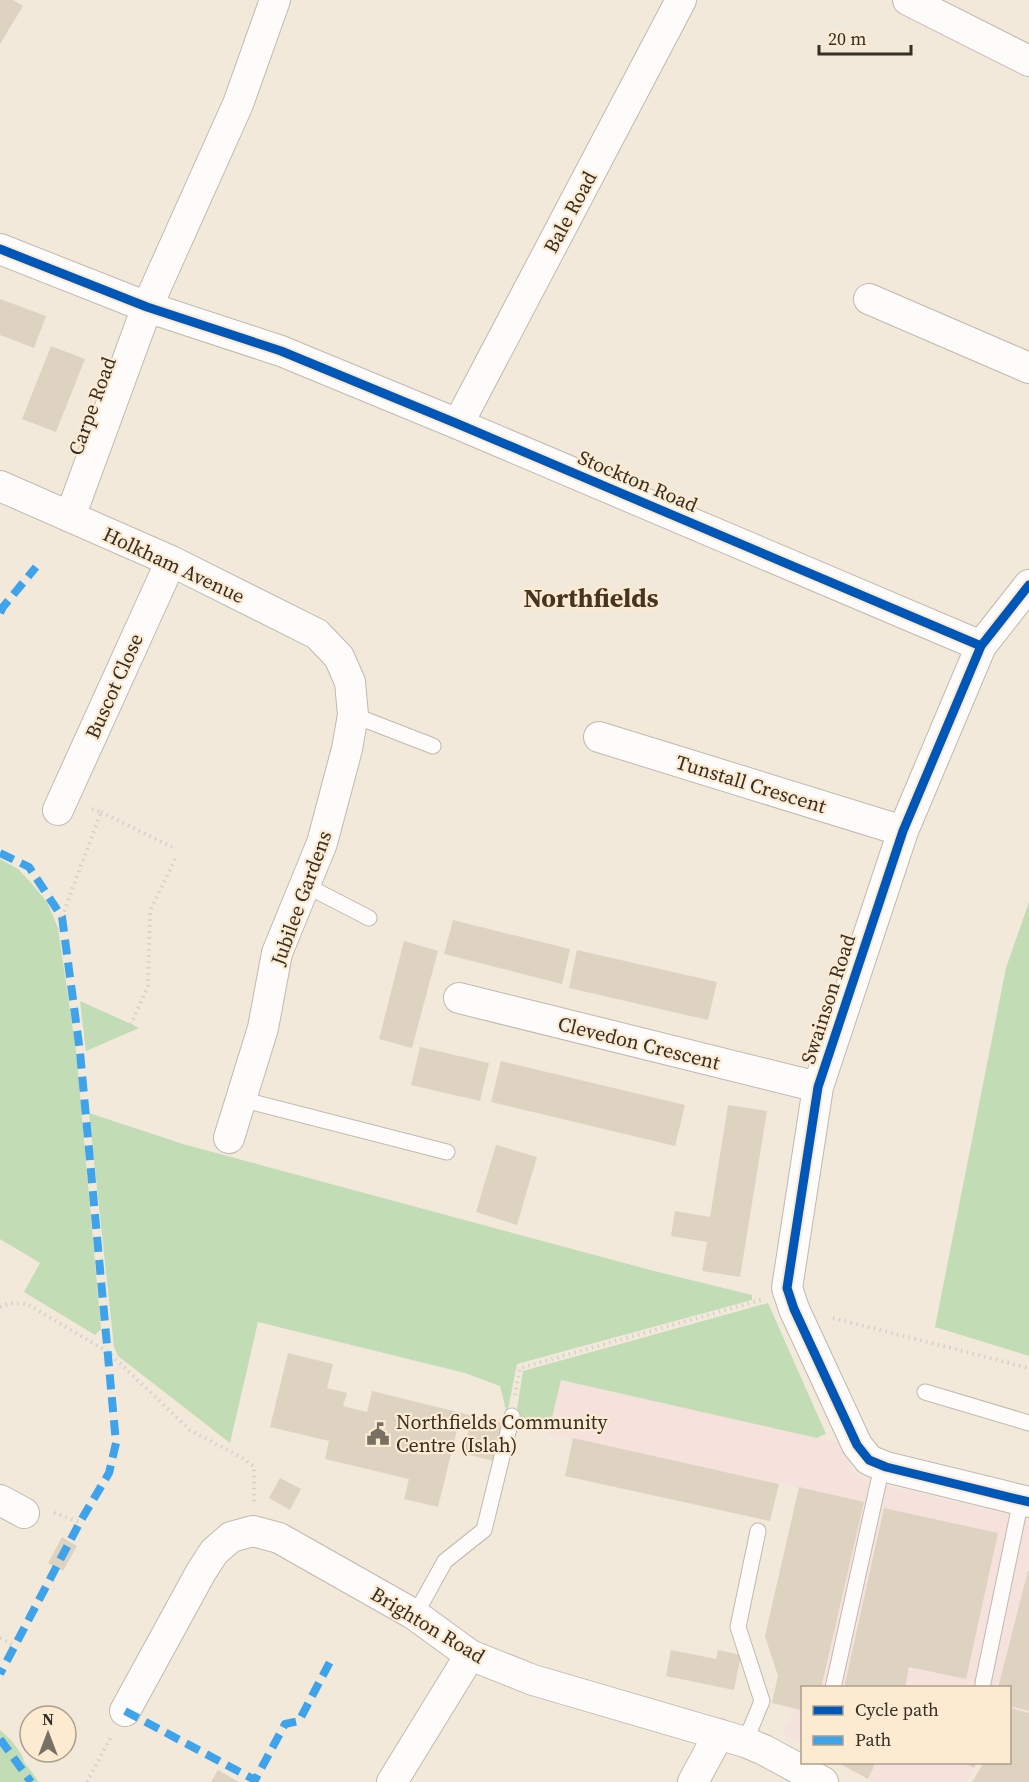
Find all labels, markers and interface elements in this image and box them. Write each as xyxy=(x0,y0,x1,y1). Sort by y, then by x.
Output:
scale bar xyxy=(819,18,910,56)
text: 20 m xyxy=(828,26,866,51)
street label: Bale Road xyxy=(537,166,604,258)
street label: Carpe Road xyxy=(61,352,123,459)
street label: Stockton Road xyxy=(574,443,703,519)
street label: Holkham Avenue xyxy=(99,520,249,610)
district label: Northfields xyxy=(523,580,659,616)
street label: Buscot Close xyxy=(78,629,150,743)
street label: Tunstall Crescent xyxy=(673,748,830,820)
street label: Jubilee Gardens xyxy=(263,827,338,970)
street label: Swainson Road xyxy=(794,930,862,1067)
street label: Clevedon Crescent xyxy=(555,1009,723,1077)
place label: Northfields Community Centre (Islah) xyxy=(396,1408,608,1459)
public building icon: Northfields Community Centre (Islah) xyxy=(365,1421,391,1447)
street label: Brighton Road xyxy=(366,1580,491,1670)
legend xyxy=(801,1686,1011,1764)
text: Cycle path xyxy=(855,1697,939,1722)
north arrow xyxy=(18,1704,78,1764)
text: N xyxy=(42,1708,54,1730)
text: Path xyxy=(855,1727,892,1752)

